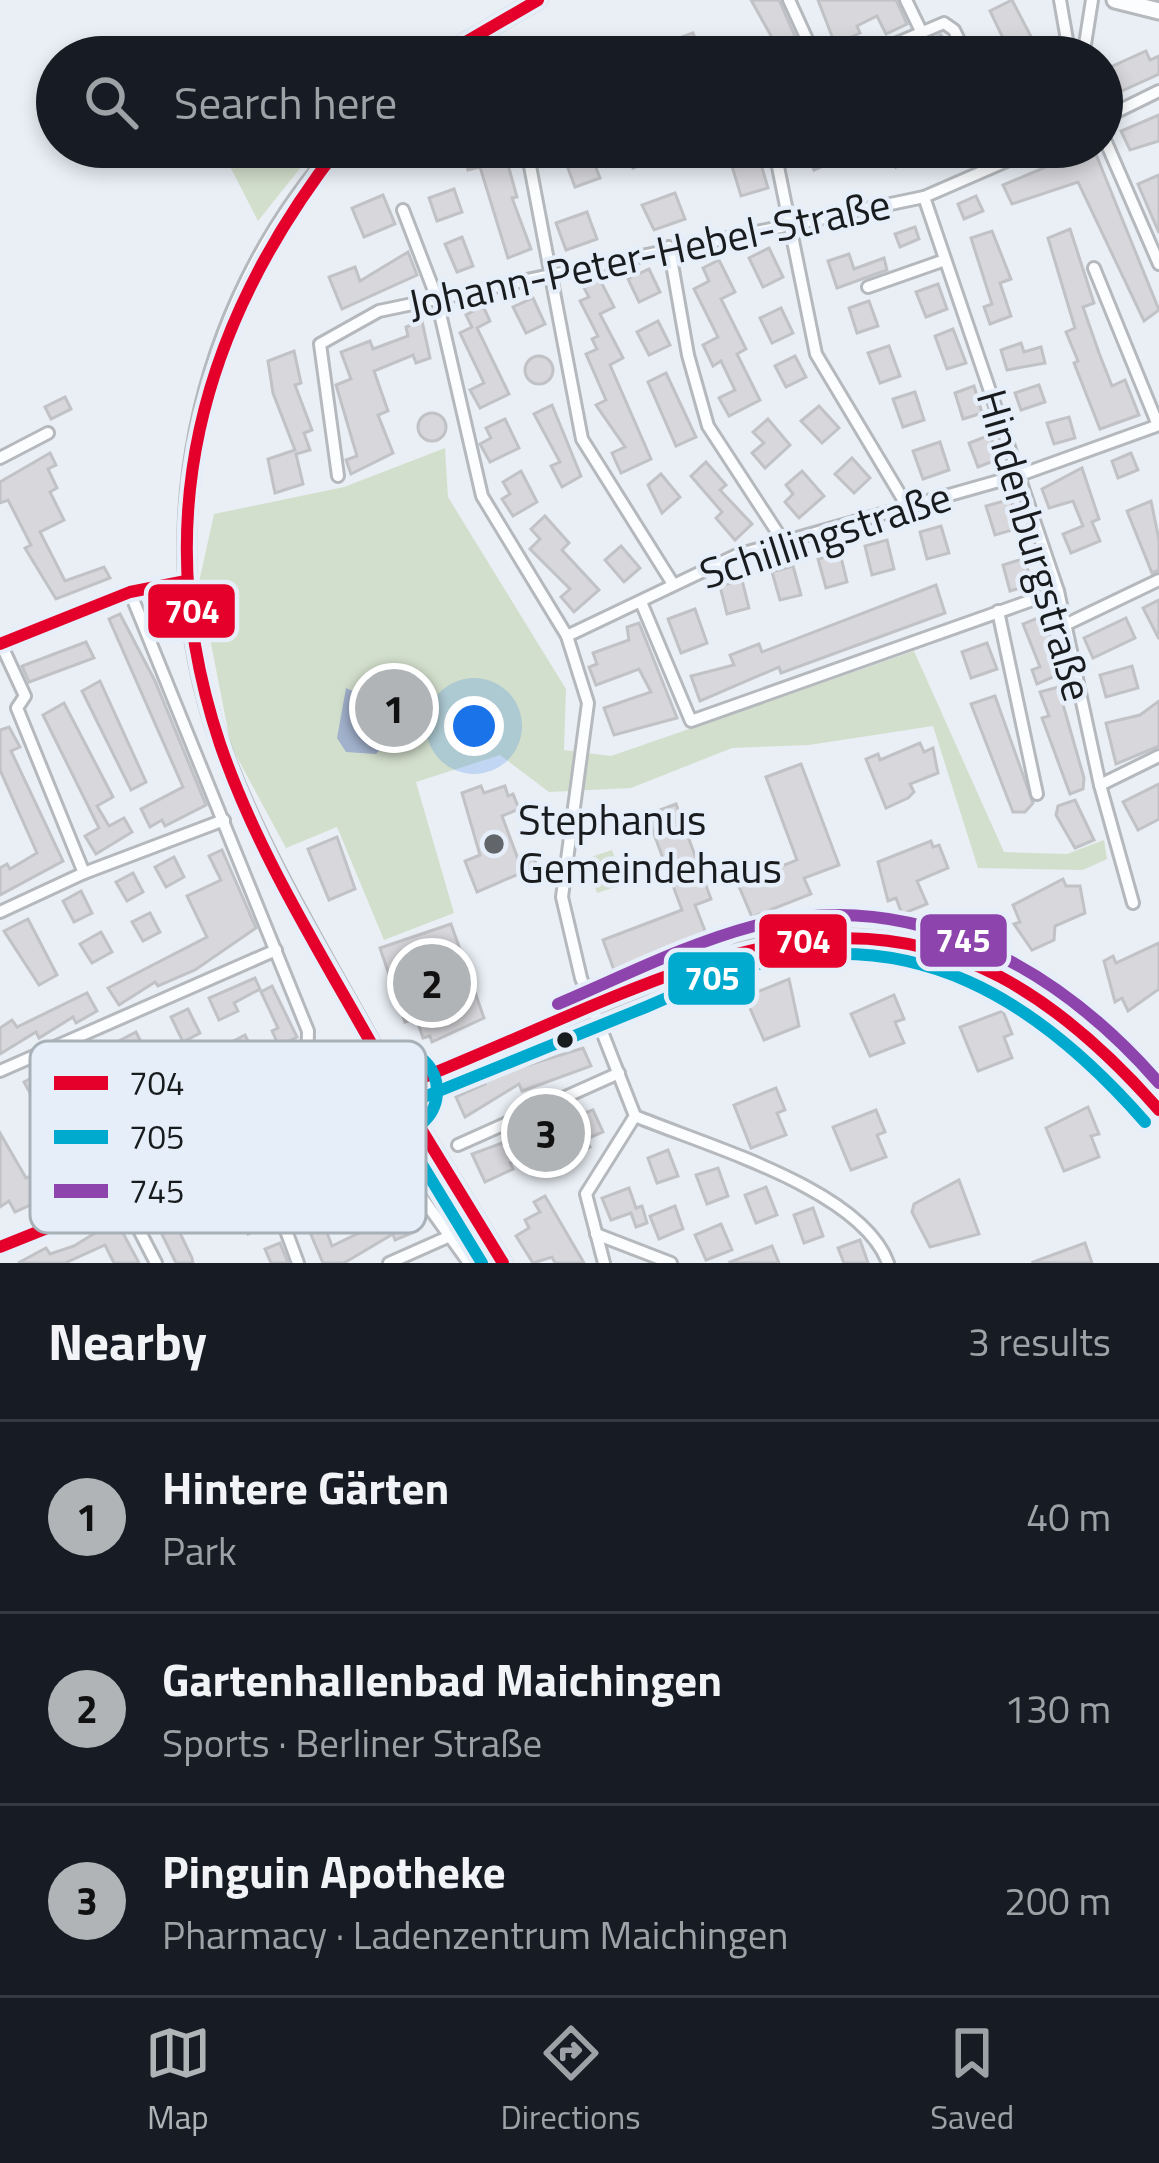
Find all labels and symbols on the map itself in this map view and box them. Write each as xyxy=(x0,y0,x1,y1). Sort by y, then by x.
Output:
street label: Johann-Peter-Hebel-Straße xyxy=(402,171,896,335)
street label: Hindenburgstraße xyxy=(961,381,1111,708)
street label: Schillingstraße xyxy=(691,463,959,605)
line badge: 704 xyxy=(146,582,237,640)
text: 704 xyxy=(164,586,220,636)
pin: 1 xyxy=(355,663,433,753)
your location xyxy=(444,696,504,756)
place label: Stephanus Gemeindehaus xyxy=(518,787,782,899)
marker: Stephanus Gemeindehaus xyxy=(481,831,507,857)
line badge: 704 xyxy=(757,912,849,970)
line badge: 745 xyxy=(918,912,1009,969)
text: 745 xyxy=(935,915,991,965)
text: 704 xyxy=(775,916,831,966)
pin: 2 xyxy=(393,938,471,1028)
line badge: 705 xyxy=(666,950,757,1007)
text: 705 xyxy=(684,953,740,1003)
unlabelled marker xyxy=(554,1029,576,1051)
legend xyxy=(30,1041,426,1233)
text: 704 xyxy=(129,1058,184,1108)
pin: 3 xyxy=(507,1088,585,1178)
text: 705 xyxy=(129,1112,184,1162)
text: 745 xyxy=(129,1166,184,1216)

